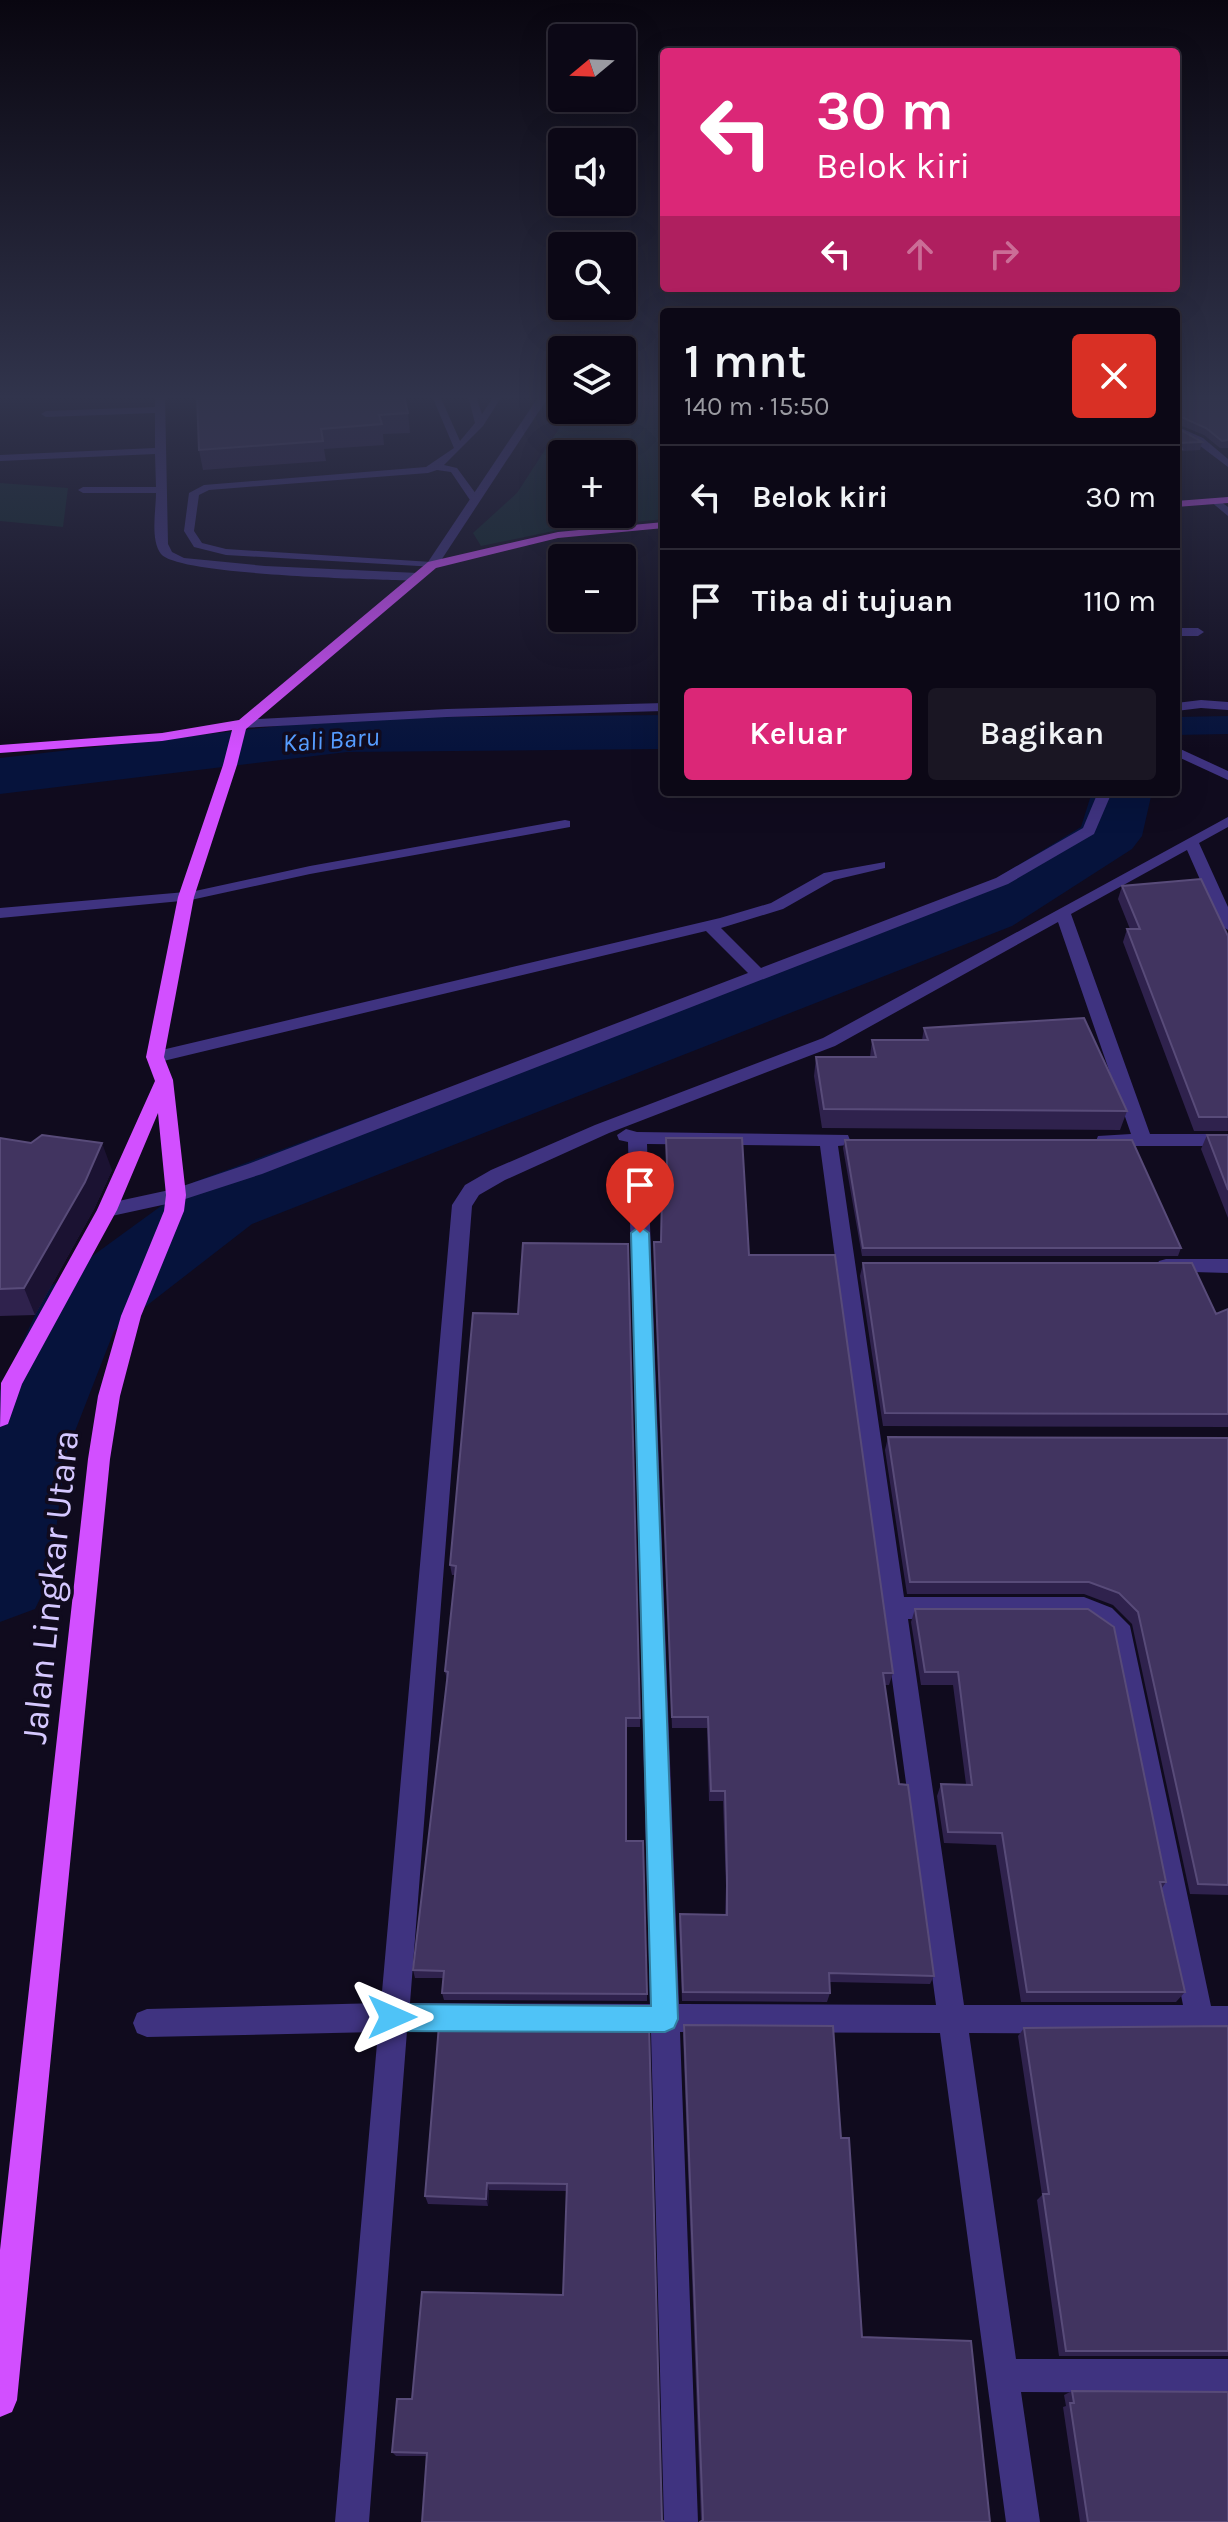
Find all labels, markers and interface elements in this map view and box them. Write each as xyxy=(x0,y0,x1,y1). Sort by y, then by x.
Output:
north arrow xyxy=(548,24,636,112)
map controls xyxy=(548,24,636,632)
text: 30 m xyxy=(816,78,954,143)
icon: left xyxy=(684,80,788,184)
button: sound xyxy=(548,128,636,216)
text: Belok kiri xyxy=(816,145,970,187)
button: search xyxy=(548,232,636,320)
icon: left xyxy=(814,232,858,276)
icon: ahead xyxy=(898,232,942,276)
icon: right xyxy=(982,232,1026,276)
text: 1 mnt xyxy=(684,333,806,389)
button: close xyxy=(1072,334,1156,418)
button: layers xyxy=(548,336,636,424)
text: 140 m · 15:50 xyxy=(684,391,829,422)
button: + xyxy=(548,440,636,528)
icon: left xyxy=(684,475,728,519)
text: Belok kiri xyxy=(752,479,888,515)
text: 30 m xyxy=(1085,479,1156,515)
button: − xyxy=(548,544,636,632)
icon: arrive xyxy=(684,579,728,623)
text: Tiba di tujuan xyxy=(752,583,953,619)
text: 110 m xyxy=(1083,583,1156,619)
button: Keluar xyxy=(684,688,912,780)
button: Bagikan xyxy=(928,688,1156,780)
water label: Kali Baru xyxy=(281,721,381,759)
pin xyxy=(606,1151,674,1233)
icon: arrive xyxy=(618,1163,662,1207)
street label: Jalan Lingkar Utara xyxy=(13,1428,87,1746)
position arrow xyxy=(350,1975,434,2059)

